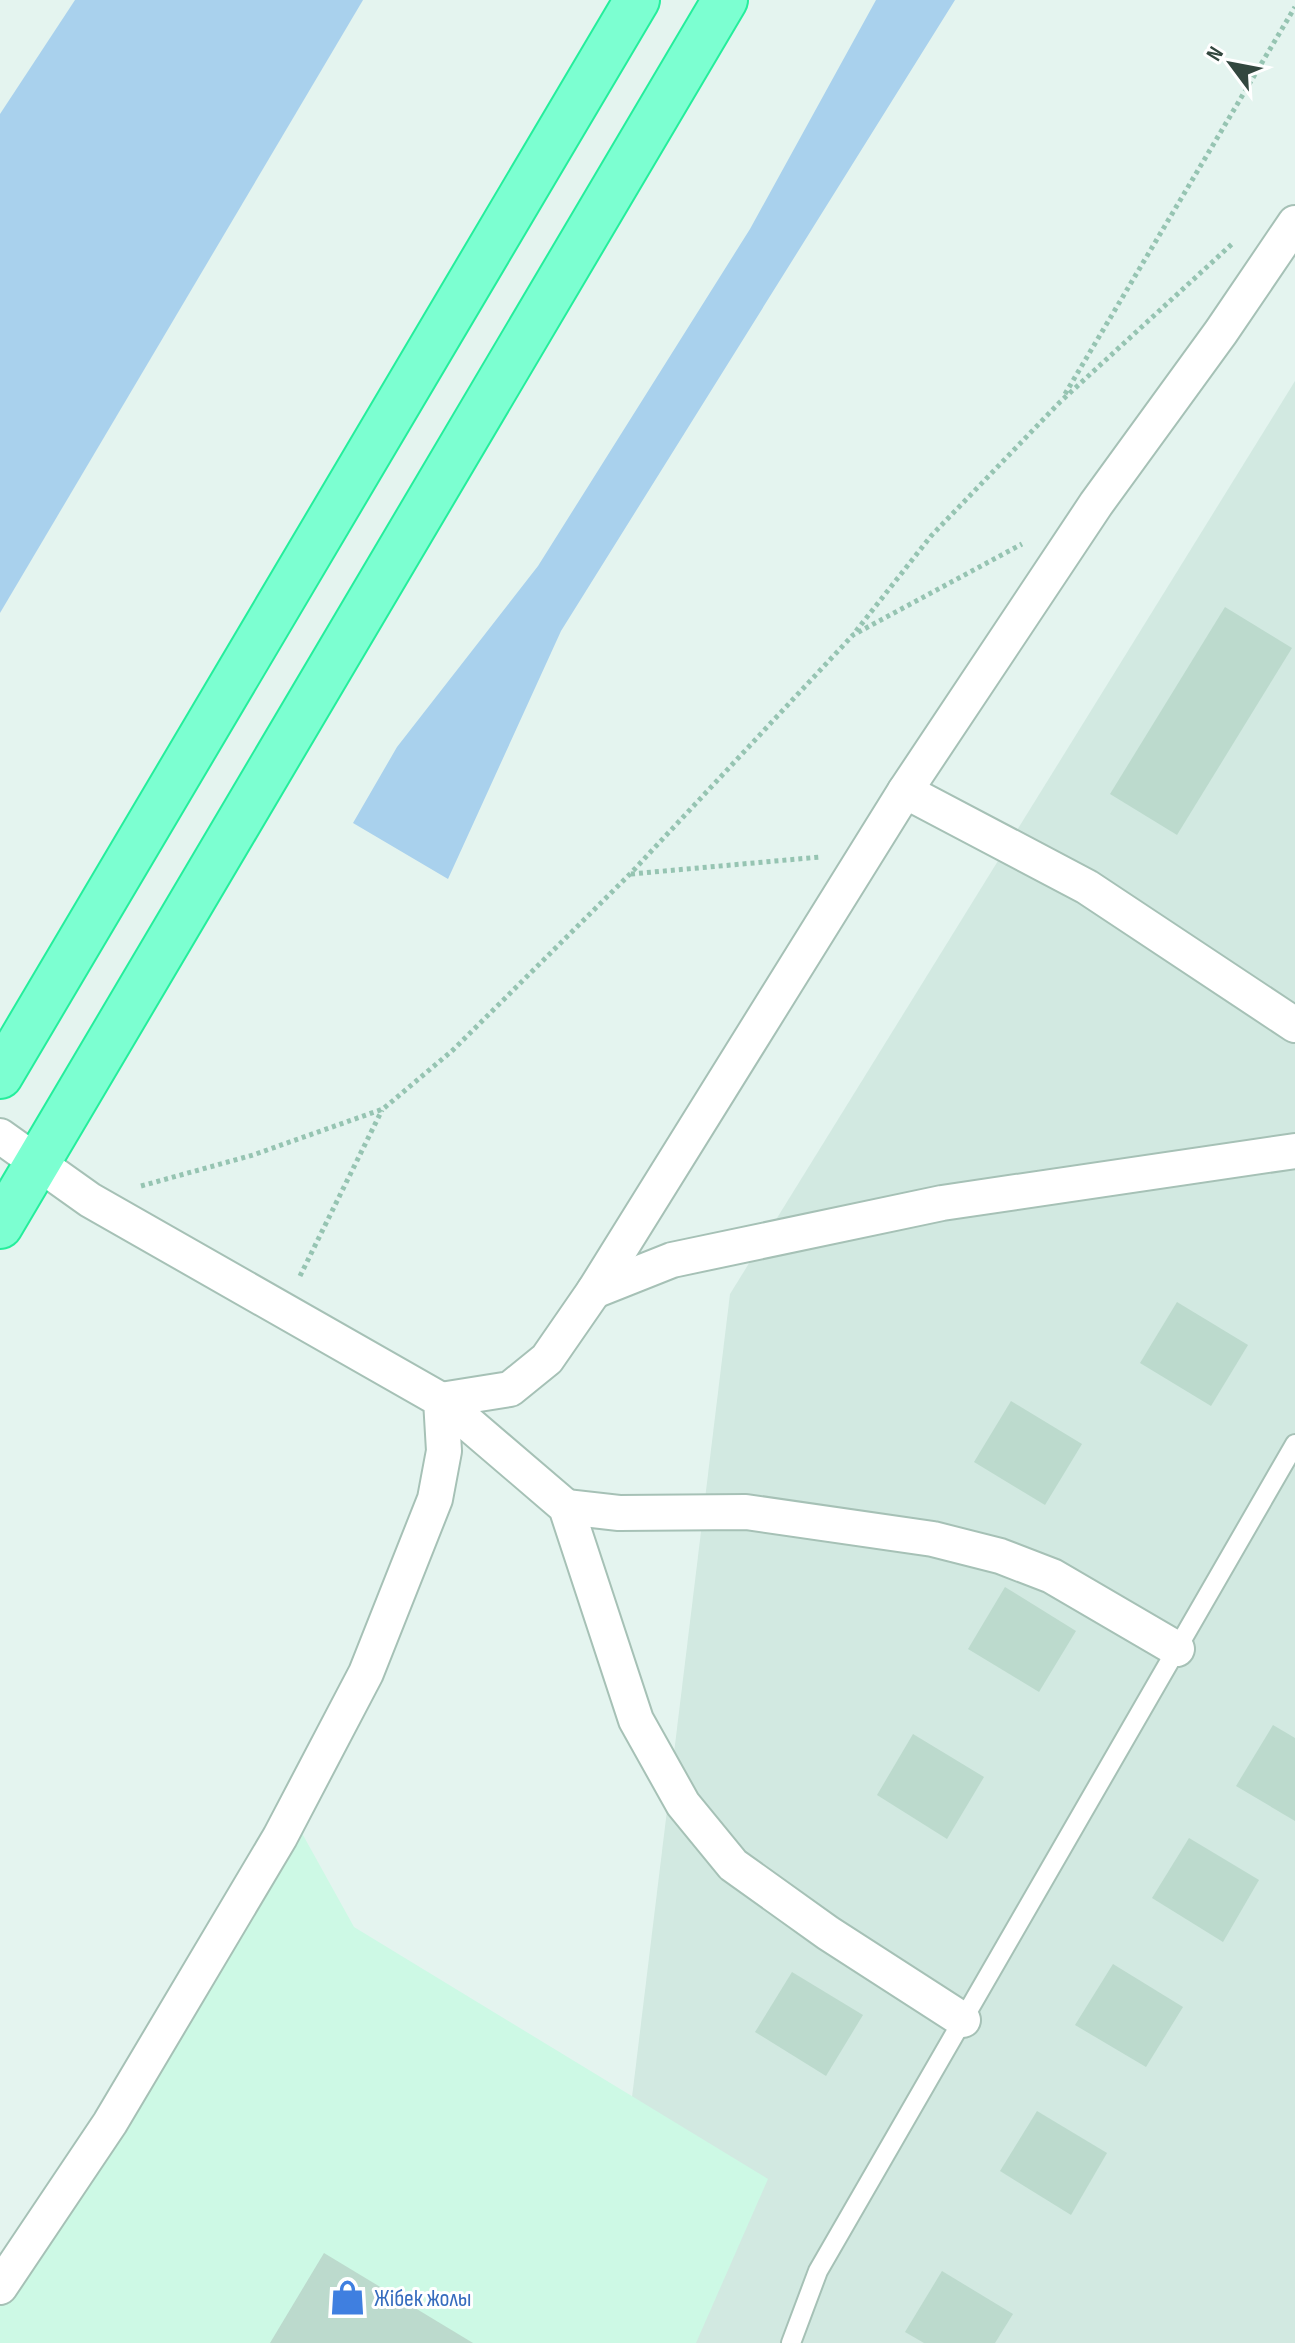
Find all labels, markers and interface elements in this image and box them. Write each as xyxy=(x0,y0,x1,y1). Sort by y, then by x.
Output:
north arrow xyxy=(1191,24,1271,104)
text: N xyxy=(1201,42,1230,66)
shop icon: Жібек жолы xyxy=(329,2279,367,2317)
place label: Жібек жолы xyxy=(374,2284,471,2313)

